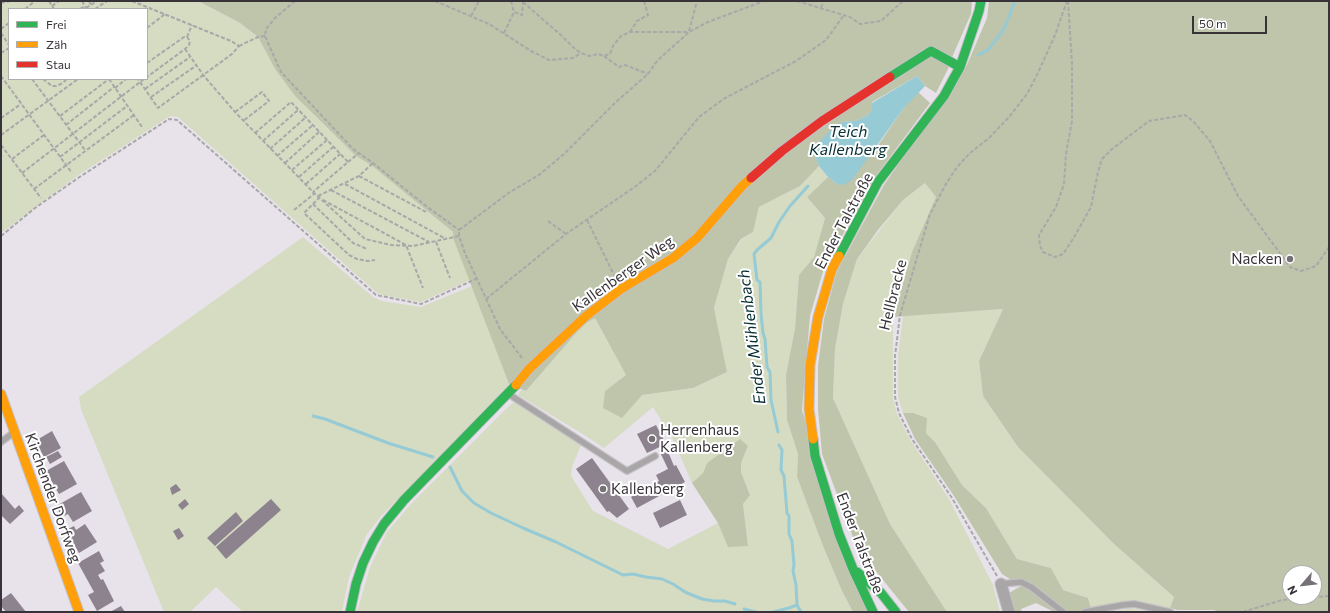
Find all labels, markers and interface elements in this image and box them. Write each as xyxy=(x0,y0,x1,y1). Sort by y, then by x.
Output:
legend xyxy=(8,8,148,80)
scale bar xyxy=(1194,8,1269,34)
text: 50 m xyxy=(1199,16,1227,30)
text: Frei xyxy=(46,17,67,31)
text: Zäh xyxy=(46,37,67,51)
text: Stau xyxy=(46,57,71,71)
water label: Teich Kallenberg xyxy=(809,122,887,160)
street label: Ender Talstraße xyxy=(811,170,877,272)
street label: Kallenberger Weg xyxy=(569,232,677,316)
place label: Nacken xyxy=(1231,250,1282,268)
marker: Nacken xyxy=(1285,254,1295,264)
street label: Hellbracke xyxy=(876,258,910,332)
water label: Ender Mühlenbach xyxy=(734,268,770,406)
place label: Herrenhaus Kallenberg xyxy=(660,421,739,456)
street label: Kirchender Dorfweg xyxy=(21,430,85,566)
marker: Herrenhaus Kallenberg xyxy=(647,434,657,444)
place label: Kallenberg xyxy=(611,480,684,498)
marker: Kallenberg xyxy=(598,484,608,494)
street label: Ender Talstraße xyxy=(833,490,887,596)
north arrow xyxy=(1282,565,1322,605)
text: N xyxy=(1284,584,1300,597)

